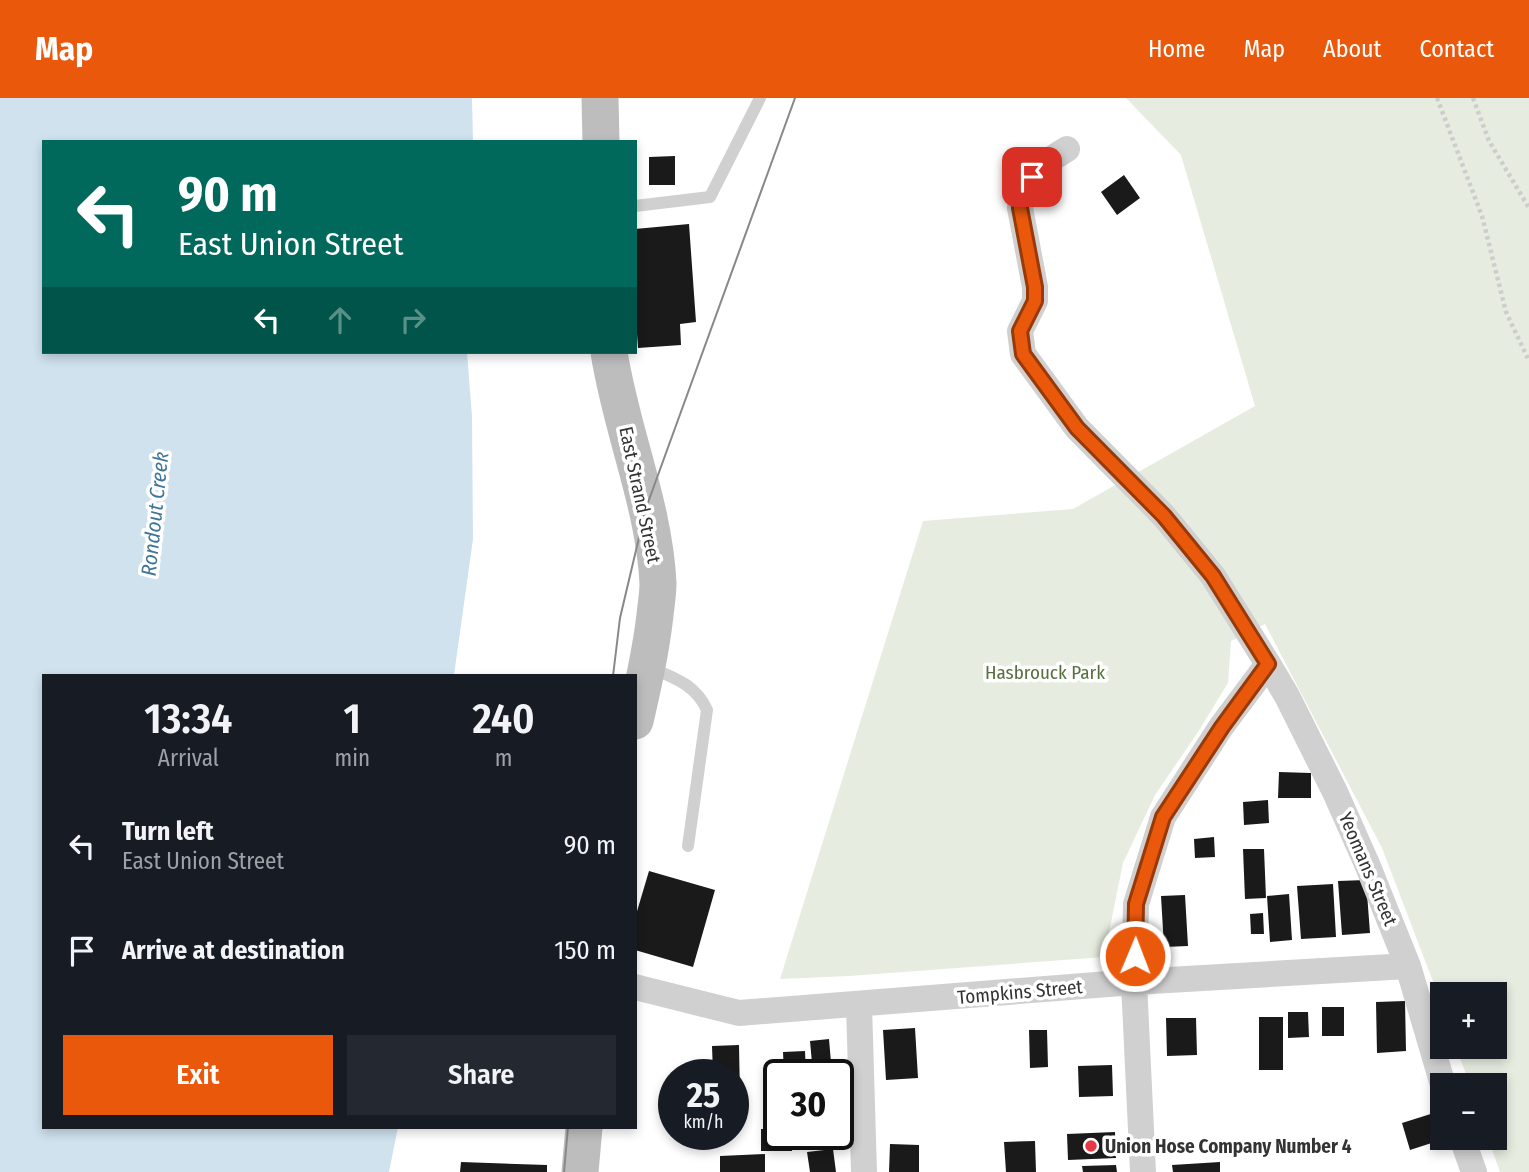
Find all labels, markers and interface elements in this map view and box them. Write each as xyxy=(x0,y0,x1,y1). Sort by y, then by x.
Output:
text: Map xyxy=(35,29,93,69)
text: Home xyxy=(1148,35,1205,63)
text: Map xyxy=(1243,35,1285,63)
text: About xyxy=(1323,35,1381,63)
text: Contact xyxy=(1419,35,1494,63)
pin xyxy=(1002,147,1062,207)
icon: arrive xyxy=(1013,158,1051,196)
text: 90 m xyxy=(178,165,278,224)
icon: left xyxy=(63,168,154,259)
text: East Union Street xyxy=(178,225,403,263)
icon: left xyxy=(248,301,286,339)
icon: ahead xyxy=(321,301,359,339)
icon: right xyxy=(394,301,432,339)
street label: East Strand Street xyxy=(614,425,666,566)
water label: Rondout Creek xyxy=(136,451,174,577)
park label: Hasbrouck Park xyxy=(985,661,1105,684)
text: 13:34 xyxy=(144,694,232,744)
text: 1 xyxy=(344,694,361,744)
text: 240 xyxy=(472,694,535,744)
text: Arrival xyxy=(158,744,219,772)
text: min xyxy=(335,744,370,772)
text: m xyxy=(495,744,512,772)
street label: Yeomans Street xyxy=(1334,809,1403,930)
text: Turn left xyxy=(122,816,214,847)
icon: left xyxy=(63,827,101,865)
text: 90 m xyxy=(564,830,616,861)
text: East Union Street xyxy=(122,847,284,875)
position arrow xyxy=(1098,919,1172,993)
icon: arrive xyxy=(63,932,101,970)
text: Arrive at destination xyxy=(122,935,345,966)
text: 150 m xyxy=(554,935,616,966)
street label: Tompkins Street xyxy=(957,975,1084,1009)
map controls xyxy=(1430,982,1507,1150)
button: + xyxy=(1430,982,1507,1059)
button: Exit xyxy=(63,1035,333,1115)
button: Share xyxy=(347,1035,616,1115)
speed limit sign: 30 xyxy=(763,1059,854,1150)
button: − xyxy=(1430,1073,1507,1150)
text: 25 xyxy=(687,1074,720,1116)
text: km/h xyxy=(683,1111,724,1133)
place label: Union Hose Company Number 4 xyxy=(1105,1135,1352,1158)
marker: Union Hose Company Number 4 xyxy=(1083,1138,1099,1154)

